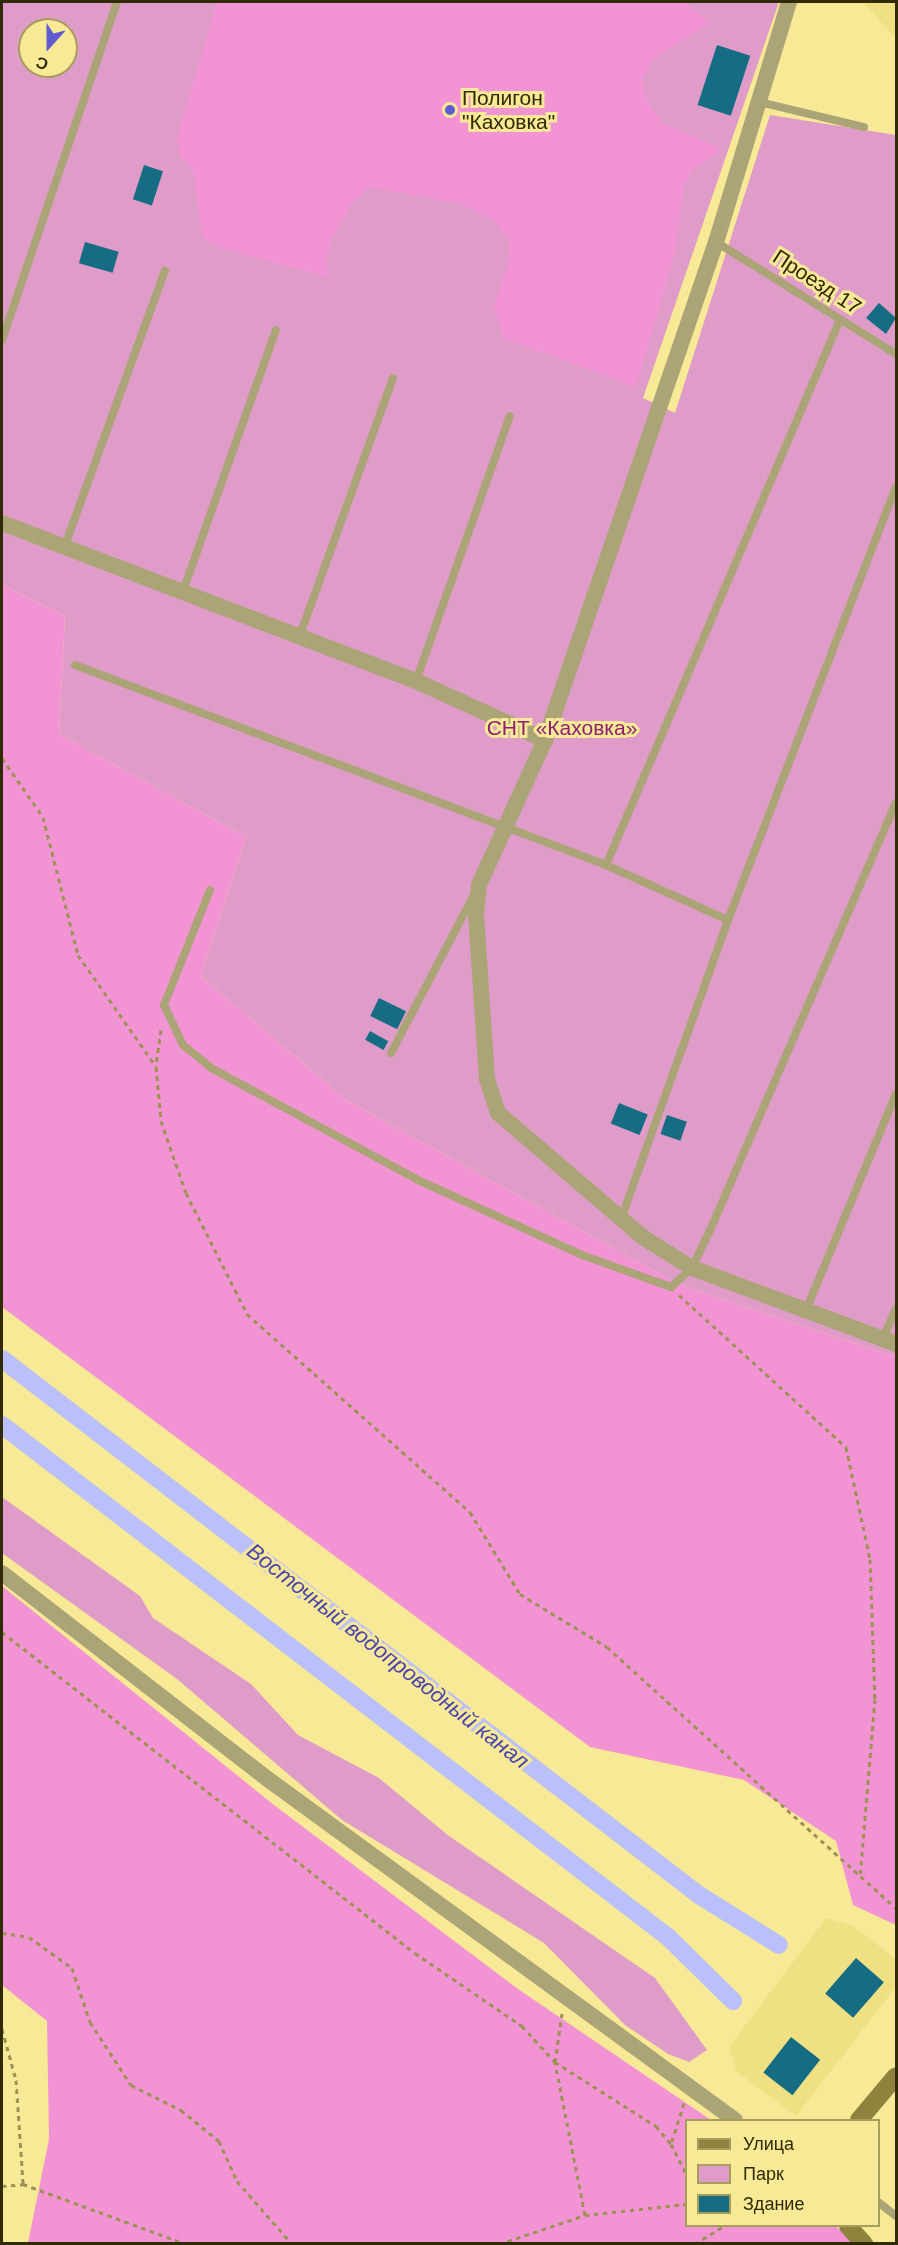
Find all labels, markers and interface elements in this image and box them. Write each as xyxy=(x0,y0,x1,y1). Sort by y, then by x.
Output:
north arrow xyxy=(18,18,78,78)
text: С xyxy=(34,53,51,73)
place label: Полигон "Каховка" xyxy=(462,85,555,135)
marker: Полигон "Каховка" xyxy=(443,103,457,117)
street label: Проезд 17 xyxy=(768,244,866,320)
park label: СНТ «Каховка» xyxy=(487,715,637,741)
water label: Восточный водопроводный канал xyxy=(242,1538,534,1774)
legend xyxy=(685,2119,880,2227)
text: Улица xyxy=(743,2134,794,2154)
text: Парк xyxy=(743,2164,784,2184)
text: Здание xyxy=(743,2194,804,2214)

